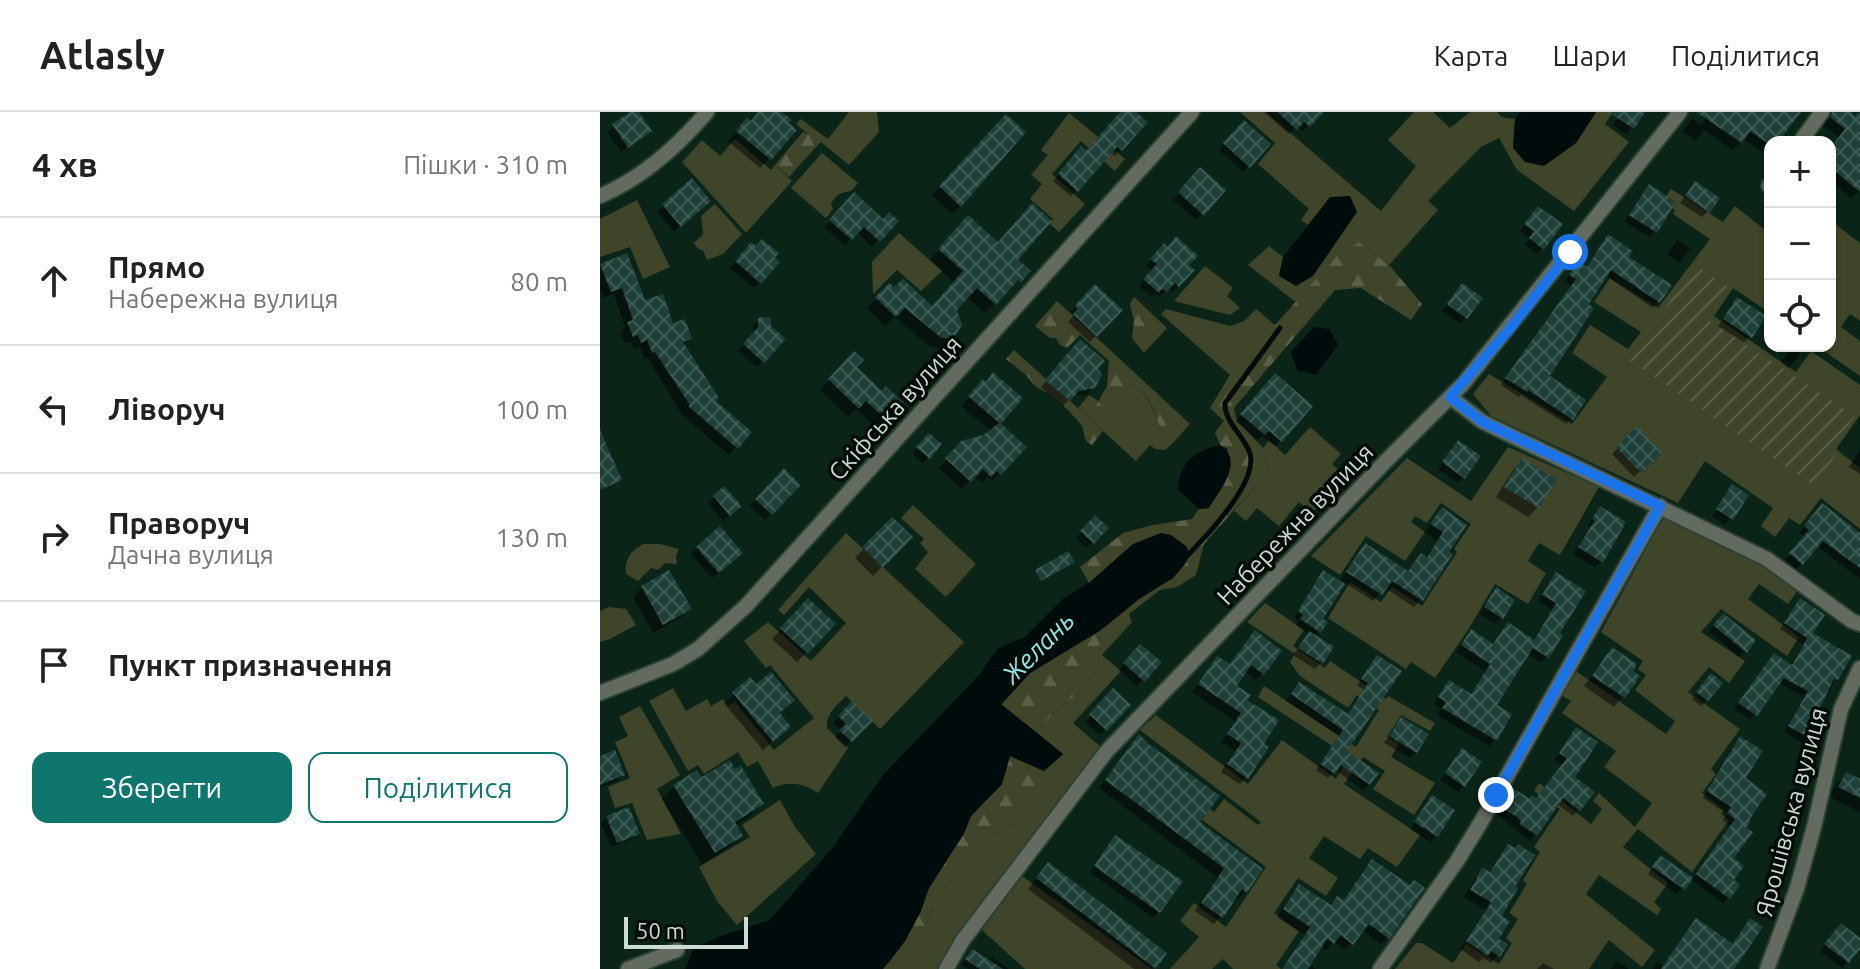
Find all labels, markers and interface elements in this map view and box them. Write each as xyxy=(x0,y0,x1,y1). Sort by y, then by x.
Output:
text: Atlasly xyxy=(40,34,165,76)
text: Карта xyxy=(1434,40,1508,71)
text: Шари xyxy=(1552,40,1627,71)
text: Поділитися xyxy=(1671,40,1820,71)
map controls xyxy=(1764,136,1836,352)
button: + xyxy=(1764,136,1836,208)
text: 4 хв xyxy=(32,145,98,183)
text: Пішки · 310 m xyxy=(403,150,568,179)
button: − xyxy=(1764,208,1836,280)
route start xyxy=(1552,234,1588,270)
text: Прямо xyxy=(108,250,205,284)
icon: ahead xyxy=(32,259,76,303)
text: 80 m xyxy=(510,267,568,296)
button: locate xyxy=(1764,280,1836,352)
text: Набережна вулиця xyxy=(108,284,339,313)
street label: Скіфська вулиця xyxy=(823,330,967,486)
icon: left xyxy=(32,387,76,431)
text: Ліворуч xyxy=(108,392,226,426)
text: 100 m xyxy=(496,395,568,424)
street label: Набережна вулиця xyxy=(1211,438,1379,610)
text: Праворуч xyxy=(108,506,250,540)
icon: right xyxy=(32,515,76,559)
text: 130 m xyxy=(496,523,568,552)
text: Дачна вулиця xyxy=(108,540,274,569)
water label: Желань xyxy=(995,605,1080,690)
icon: arrive xyxy=(32,643,76,687)
text: Пункт призначення xyxy=(108,648,392,682)
street label: Ярошівська вулиця xyxy=(1750,705,1832,919)
button: Зберегти xyxy=(32,752,292,823)
button: Поділитися xyxy=(308,752,568,823)
route end xyxy=(1478,777,1514,813)
scale bar xyxy=(624,913,748,949)
text: 50 m xyxy=(636,918,685,943)

